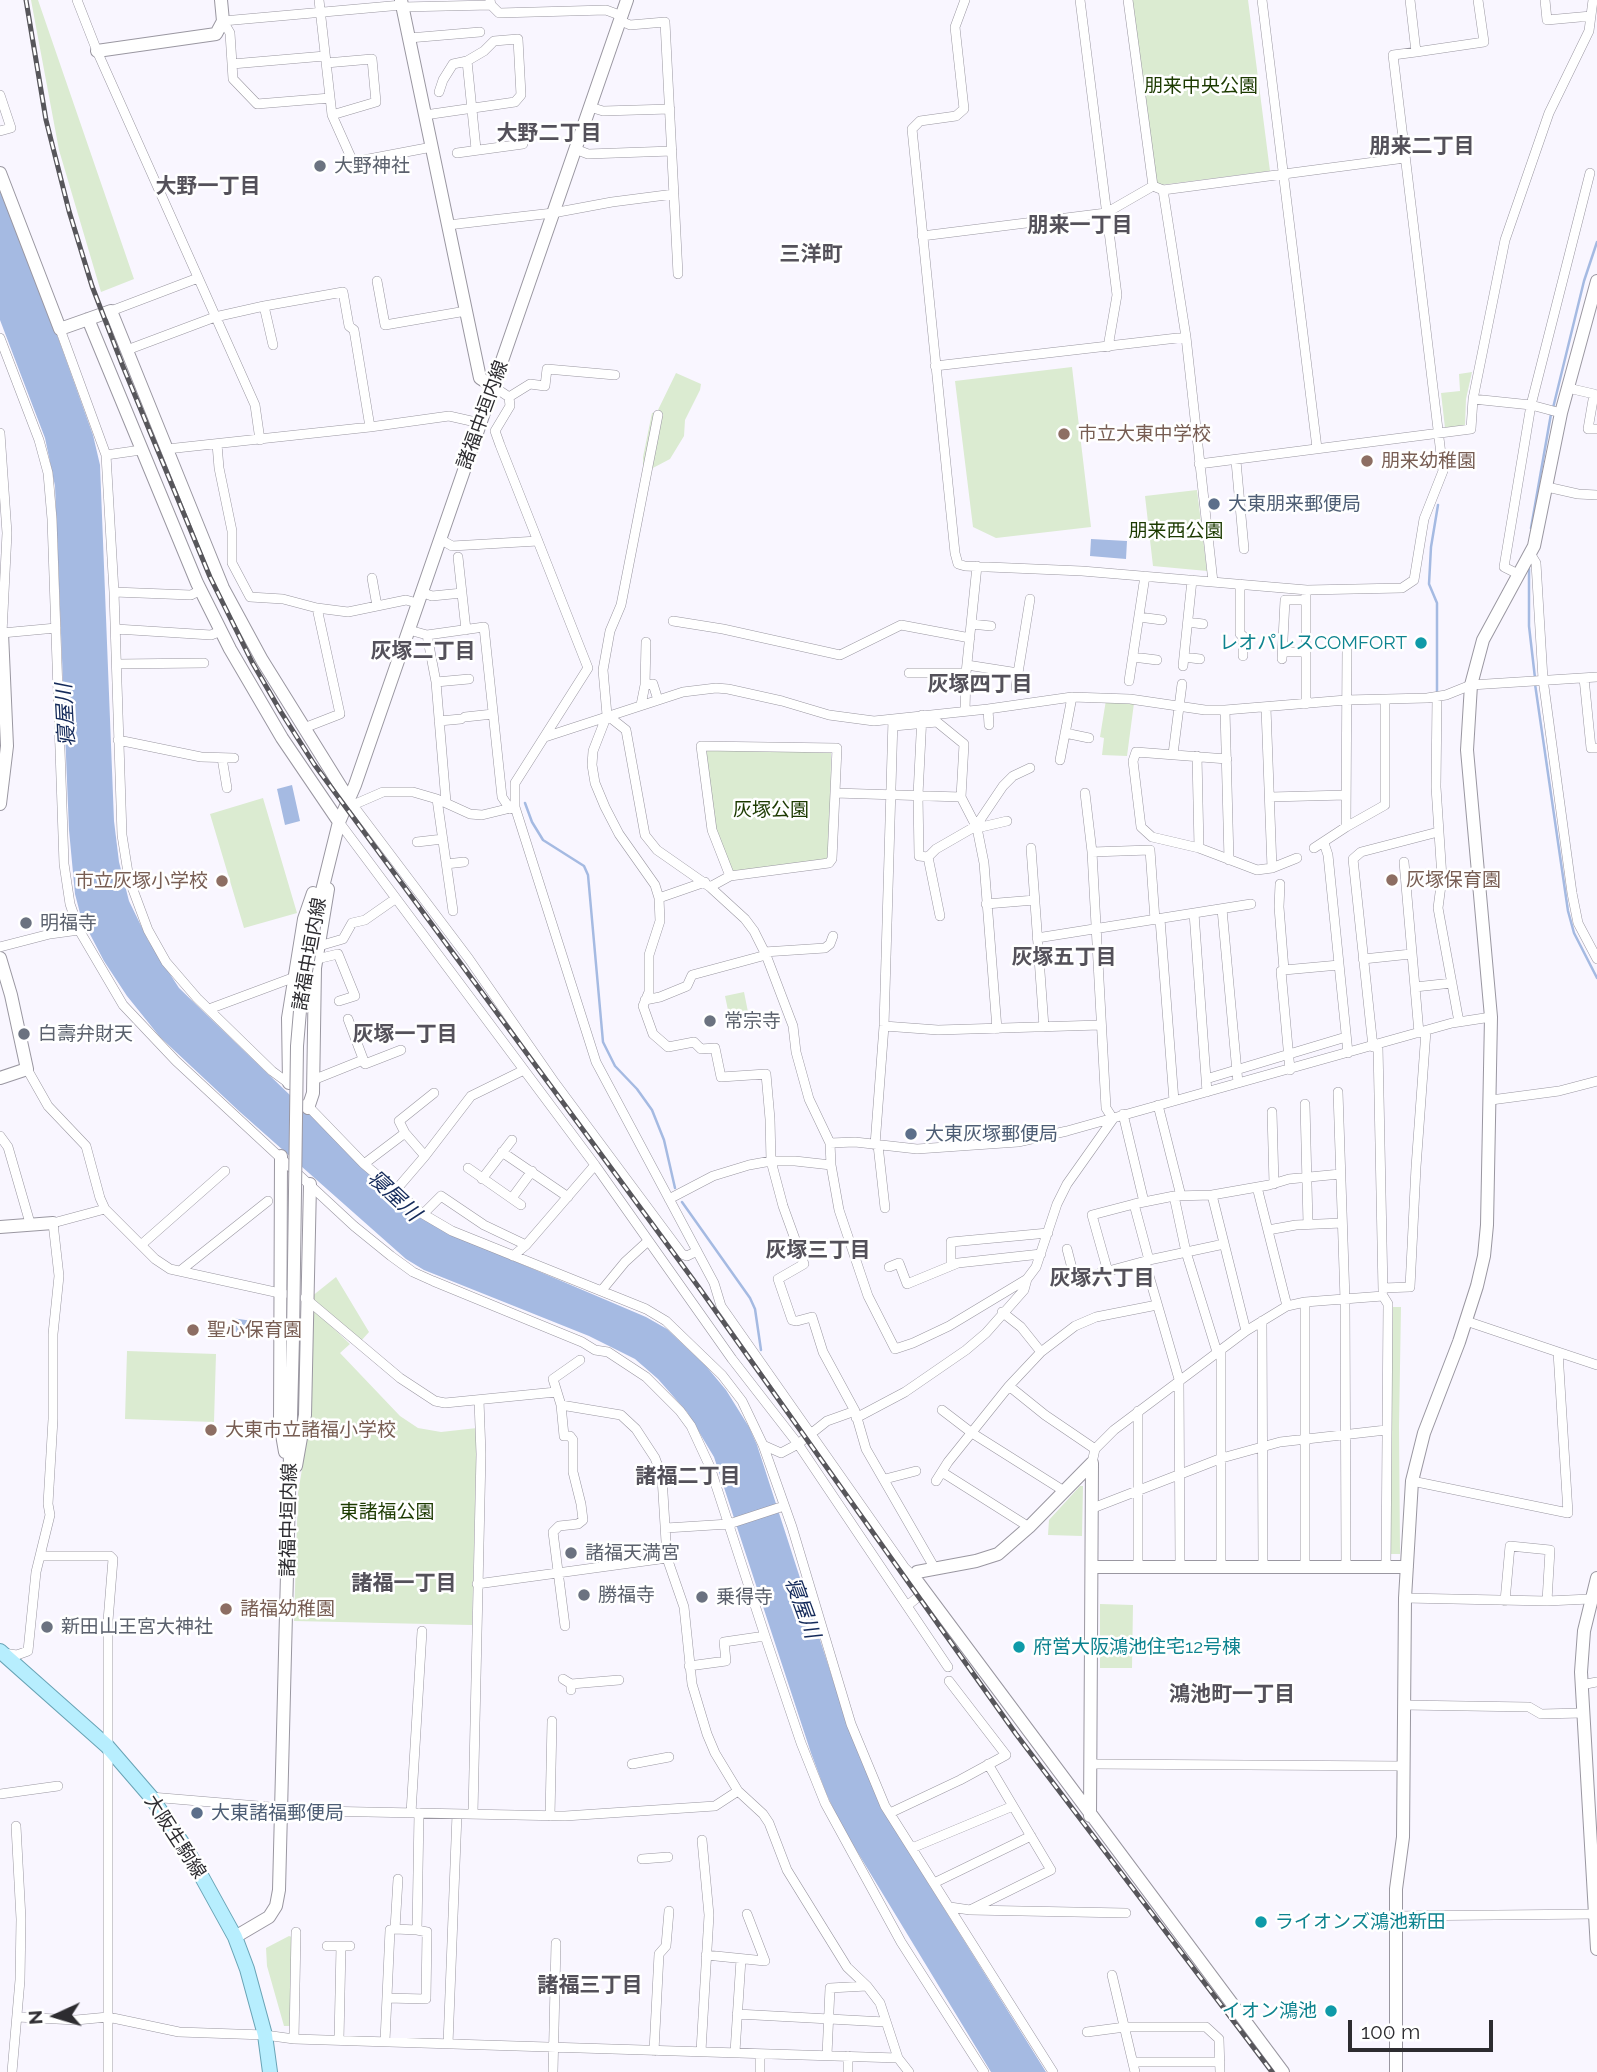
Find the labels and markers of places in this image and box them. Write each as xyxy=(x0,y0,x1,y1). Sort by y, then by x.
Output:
place label: 大野神社 xyxy=(334,155,410,177)
marker: 大野神社 xyxy=(312,158,328,174)
place label: 市立大東中学校 xyxy=(1078,423,1211,445)
marker: 市立大東中学校 xyxy=(1056,426,1072,442)
place label: 朋来幼稚園 xyxy=(1381,450,1476,472)
marker: 朋来幼稚園 xyxy=(1359,453,1375,469)
place label: 大東朋来郵便局 xyxy=(1228,493,1361,515)
marker: 大東朋来郵便局 xyxy=(1206,496,1222,512)
place label: レオパレスCOMFORT xyxy=(1219,632,1407,654)
marker: レオパレスCOMFORT xyxy=(1413,635,1429,651)
place label: 灰塚保育園 xyxy=(1406,869,1501,891)
place label: 市立灰塚小学校 xyxy=(75,870,208,892)
marker: 灰塚保育園 xyxy=(1384,872,1400,888)
marker: 市立灰塚小学校 xyxy=(214,873,230,889)
place label: 明福寺 xyxy=(40,912,97,934)
marker: 明福寺 xyxy=(18,915,34,931)
place label: 常宗寺 xyxy=(724,1010,781,1032)
marker: 常宗寺 xyxy=(702,1013,718,1029)
place label: 白壽弁財天 xyxy=(38,1023,133,1045)
marker: 白壽弁財天 xyxy=(16,1026,32,1042)
place label: 大東灰塚郵便局 xyxy=(925,1123,1058,1145)
marker: 大東灰塚郵便局 xyxy=(903,1126,919,1142)
place label: 聖心保育園 xyxy=(207,1319,302,1341)
marker: 聖心保育園 xyxy=(185,1322,201,1338)
place label: 大東市立諸福小学校 xyxy=(225,1419,396,1441)
marker: 大東市立諸福小学校 xyxy=(203,1422,219,1438)
place label: 諸福天満宮 xyxy=(585,1542,680,1564)
marker: 諸福天満宮 xyxy=(563,1545,579,1561)
place label: 勝福寺 xyxy=(598,1584,655,1606)
place label: 乗得寺 xyxy=(716,1586,773,1608)
marker: 勝福寺 xyxy=(576,1587,592,1603)
marker: 乗得寺 xyxy=(694,1589,710,1605)
place label: 諸福幼稚園 xyxy=(240,1598,335,1620)
marker: 諸福幼稚園 xyxy=(218,1601,234,1617)
place label: 新田山王宮大神社 xyxy=(61,1616,213,1638)
marker: 新田山王宮大神社 xyxy=(39,1619,55,1635)
place label: 府営大阪鴻池住宅12号棟 xyxy=(1033,1636,1241,1658)
marker: 府営大阪鴻池住宅12号棟 xyxy=(1011,1639,1027,1655)
place label: 大東諸福郵便局 xyxy=(211,1802,344,1824)
marker: 大東諸福郵便局 xyxy=(189,1805,205,1821)
place label: ライオンズ鴻池新田 xyxy=(1275,1911,1446,1933)
marker: ライオンズ鴻池新田 xyxy=(1253,1914,1269,1930)
place label: イオン鴻池 xyxy=(1222,2000,1317,2022)
marker: イオン鴻池 xyxy=(1323,2003,1339,2019)

